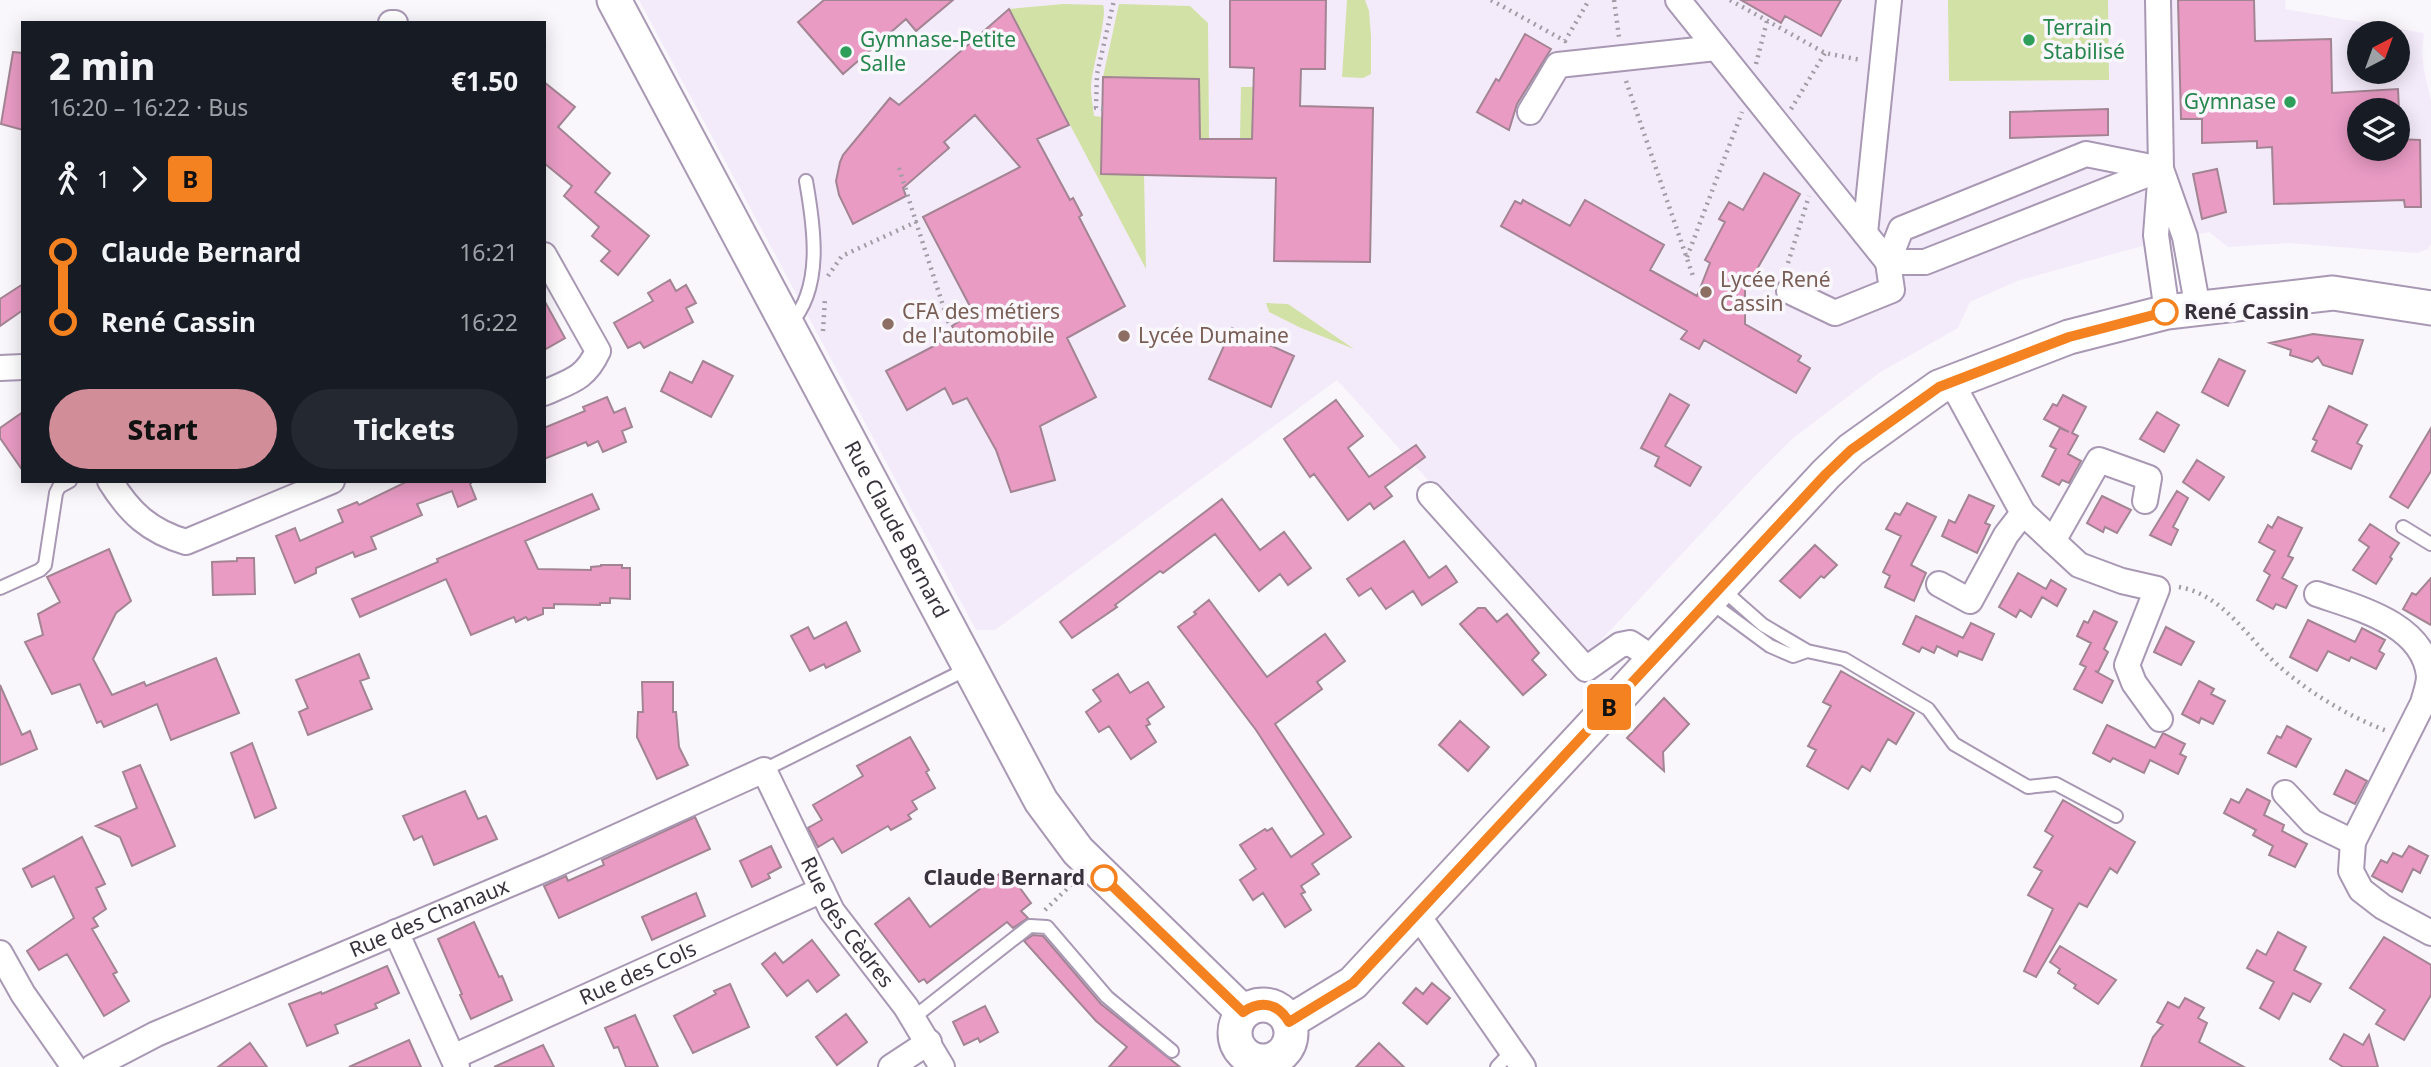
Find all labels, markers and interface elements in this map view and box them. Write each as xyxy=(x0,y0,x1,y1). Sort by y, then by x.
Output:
place label: Terrain Stabilisé xyxy=(2043,13,2125,65)
north arrow xyxy=(2347,21,2410,84)
map controls xyxy=(2347,21,2410,161)
place label: Gymnase-Petite Salle xyxy=(860,25,1016,77)
marker: Terrain Stabilisé xyxy=(2021,32,2037,48)
text: 2 min xyxy=(49,39,155,91)
marker: Gymnase-Petite Salle xyxy=(838,44,854,60)
text: €1.50 xyxy=(451,63,518,99)
place label: Gymnase xyxy=(2184,87,2276,115)
text: 16:20 – 16:22 · Bus xyxy=(49,91,248,123)
marker: Gymnase xyxy=(2282,94,2298,110)
button: layers xyxy=(2347,98,2410,161)
icon: walk xyxy=(49,160,87,198)
icon: forward xyxy=(120,160,158,198)
text: B xyxy=(182,162,198,195)
text: 1 xyxy=(97,163,110,195)
text: Claude Bernard xyxy=(101,234,301,270)
text: 16:21 xyxy=(459,236,518,268)
place label: Lycée René Cassin xyxy=(1720,265,1831,317)
marker: Lycée René Cassin xyxy=(1698,284,1714,300)
place label: CFA des métiers de l'automobile xyxy=(902,297,1060,349)
place label: René Cassin xyxy=(2184,297,2309,325)
marker: René Cassin xyxy=(2152,299,2178,325)
text: René Cassin xyxy=(101,304,256,340)
text: 16:22 xyxy=(459,306,518,338)
marker: CFA des métiers de l'automobile xyxy=(880,316,896,332)
place label: Lycée Dumaine xyxy=(1138,321,1289,349)
marker: Lycée Dumaine xyxy=(1116,328,1132,344)
button: Start xyxy=(49,389,277,469)
button: Tickets xyxy=(291,389,518,469)
street label: Rue Claude Bernard xyxy=(838,435,956,623)
line badge: B xyxy=(1586,684,1632,730)
text: B xyxy=(1601,690,1617,723)
street label: Rue des Cèdres xyxy=(795,852,901,993)
place label: Claude Bernard xyxy=(923,863,1085,891)
marker: Claude Bernard xyxy=(1091,865,1117,891)
street label: Rue des Chanaux xyxy=(345,871,513,963)
street label: Rue des Cols xyxy=(575,934,700,1011)

